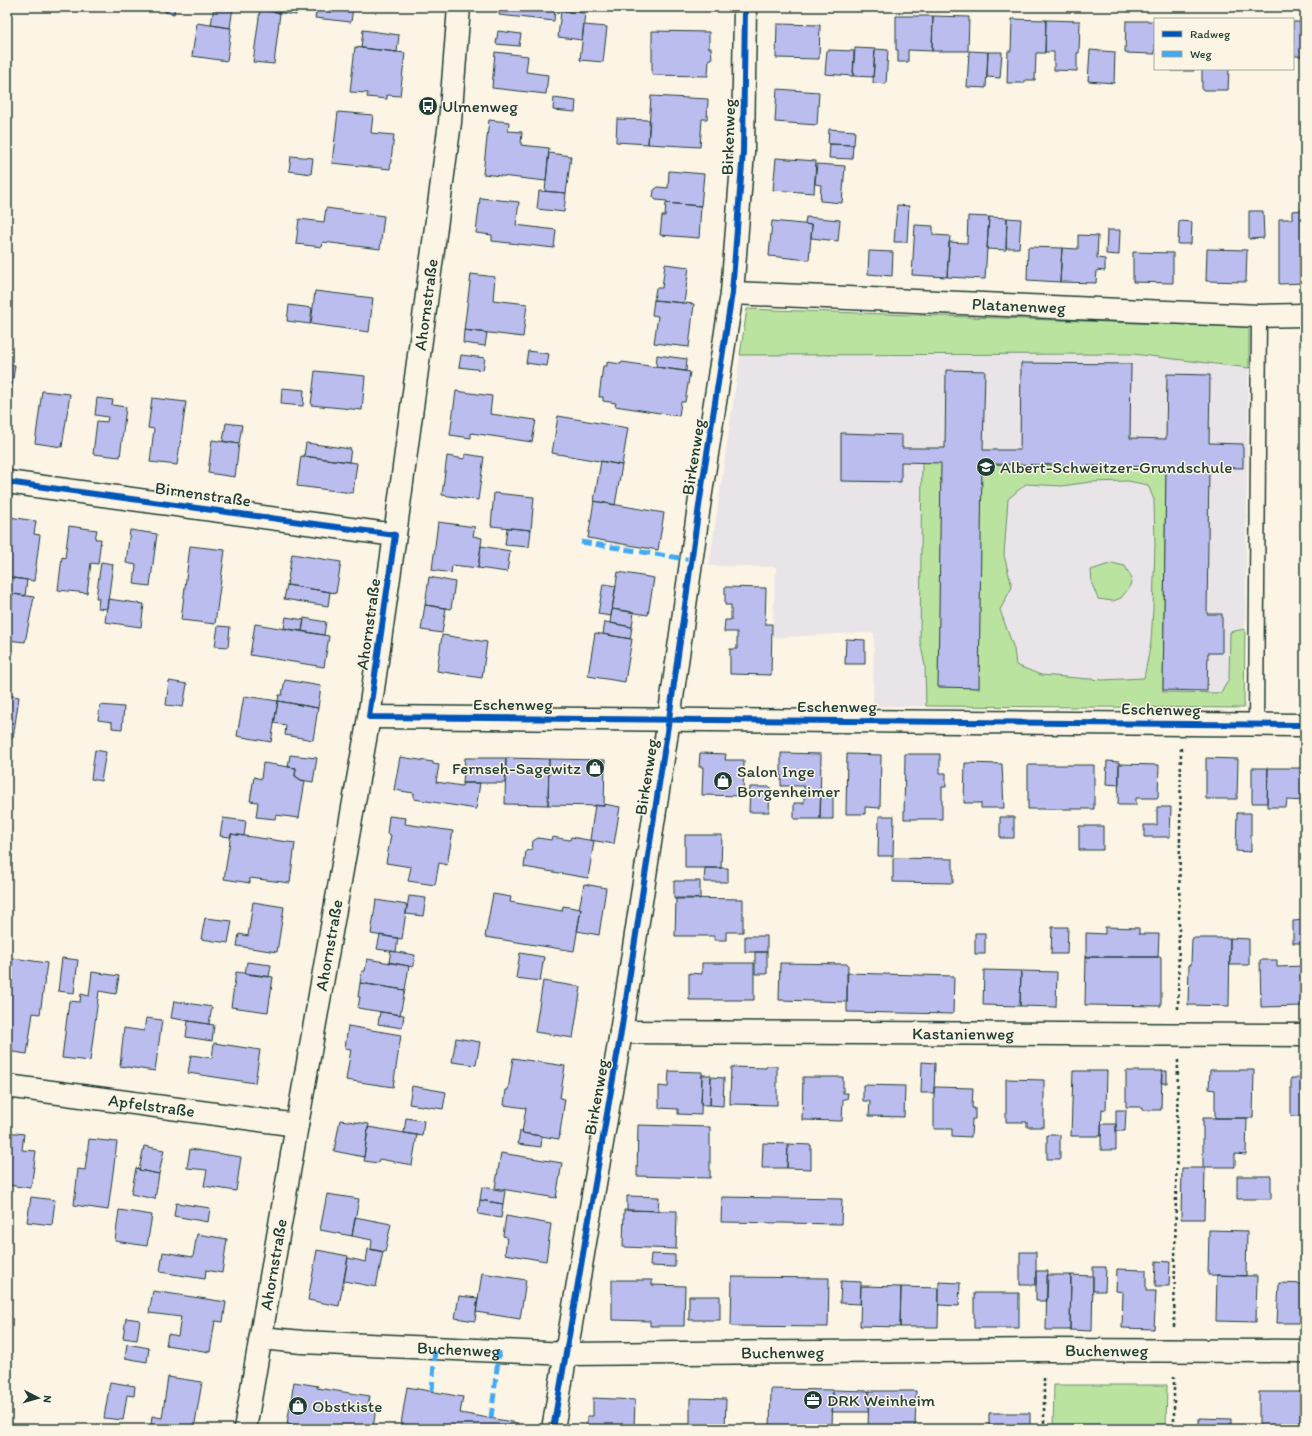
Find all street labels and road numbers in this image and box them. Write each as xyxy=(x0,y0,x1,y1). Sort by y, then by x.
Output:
street label: Birkenweg xyxy=(717,98,739,176)
street label: Ahornstraße xyxy=(410,257,442,352)
street label: Platanenweg xyxy=(971,293,1066,318)
street label: Birkenweg xyxy=(677,417,709,497)
street label: Birnenstraße xyxy=(154,477,252,511)
street label: Ahornstraße xyxy=(352,577,384,671)
street label: Eschenweg xyxy=(473,694,553,714)
street label: Eschenweg xyxy=(797,696,877,716)
street label: Eschenweg xyxy=(1121,698,1201,720)
street label: Birkenweg xyxy=(630,737,662,817)
street label: Ahornstraße xyxy=(311,898,347,992)
street label: Kastanienweg xyxy=(912,1023,1014,1044)
street label: Birkenweg xyxy=(579,1057,613,1137)
street label: Apfelstraße xyxy=(107,1090,196,1121)
street label: Ahornstraße xyxy=(256,1217,291,1312)
street label: Buchenweg xyxy=(417,1337,501,1361)
street label: Buchenweg xyxy=(1065,1340,1149,1360)
street label: Buchenweg xyxy=(741,1342,825,1363)

